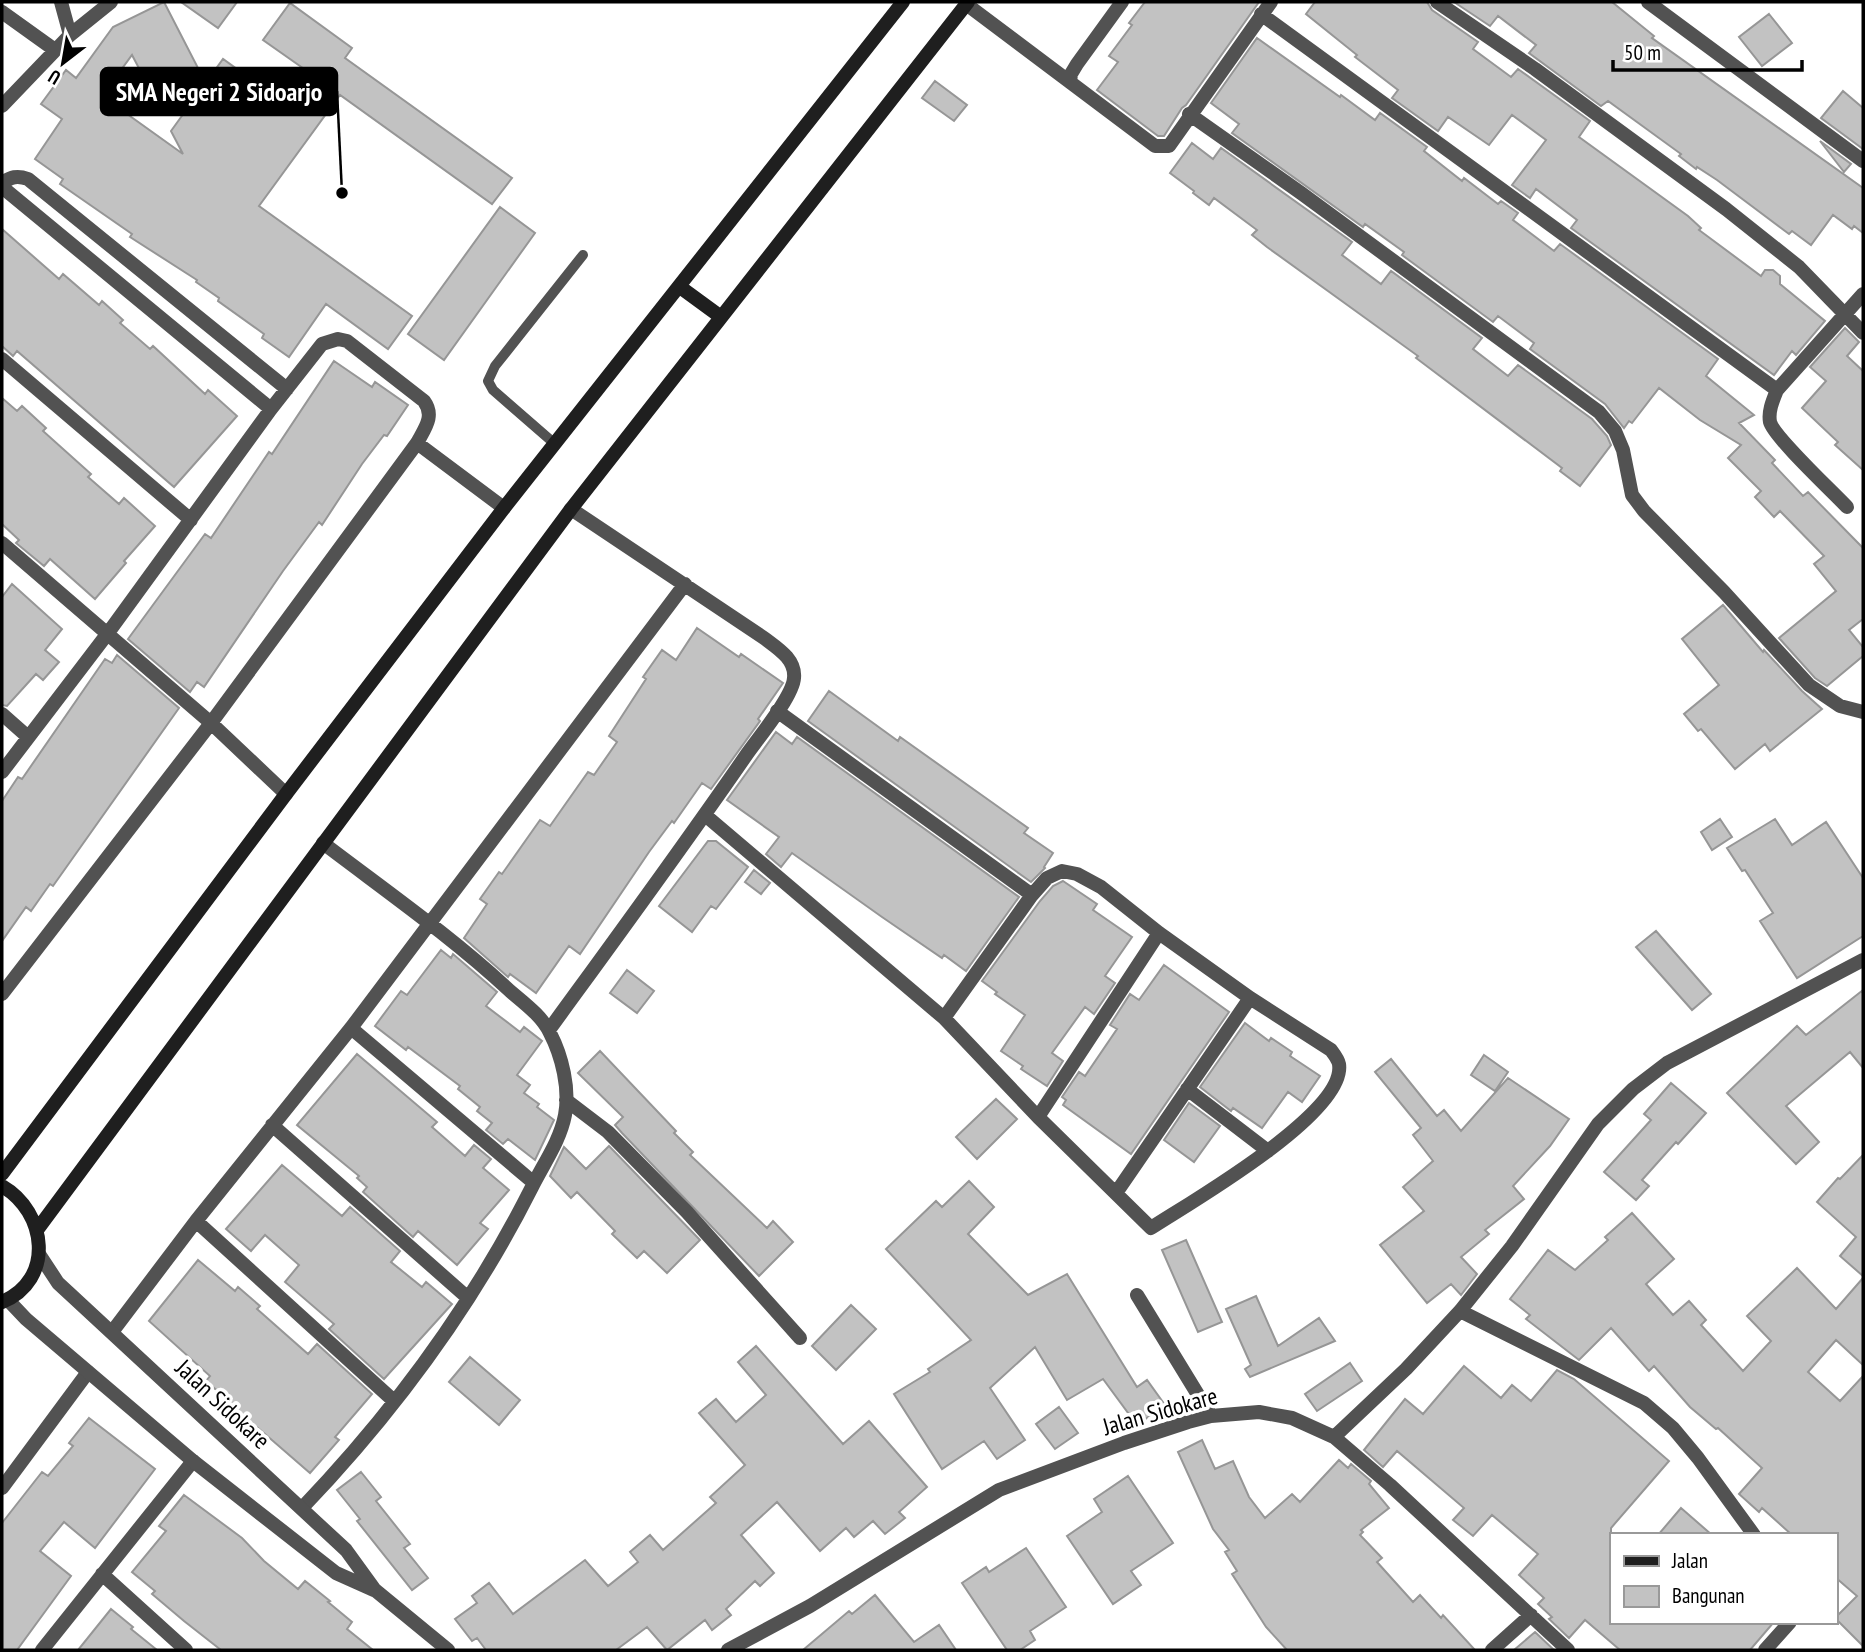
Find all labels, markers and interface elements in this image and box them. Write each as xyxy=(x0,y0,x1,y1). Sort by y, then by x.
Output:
north arrow xyxy=(28,28,98,98)
scale bar xyxy=(1613,28,1802,72)
text: 50 m xyxy=(1624,39,1661,66)
text: U xyxy=(44,65,65,90)
callout: SMA Negeri 2 Sidoarjo xyxy=(101,68,337,115)
text: SMA Negeri 2 Sidoarjo xyxy=(116,75,322,108)
street label: Jalan Sidokare xyxy=(169,1352,277,1456)
street label: Jalan Sidokare xyxy=(1098,1380,1221,1442)
legend xyxy=(1610,1533,1837,1624)
text: Jalan xyxy=(1671,1547,1708,1574)
text: Bangunan xyxy=(1672,1582,1745,1609)

